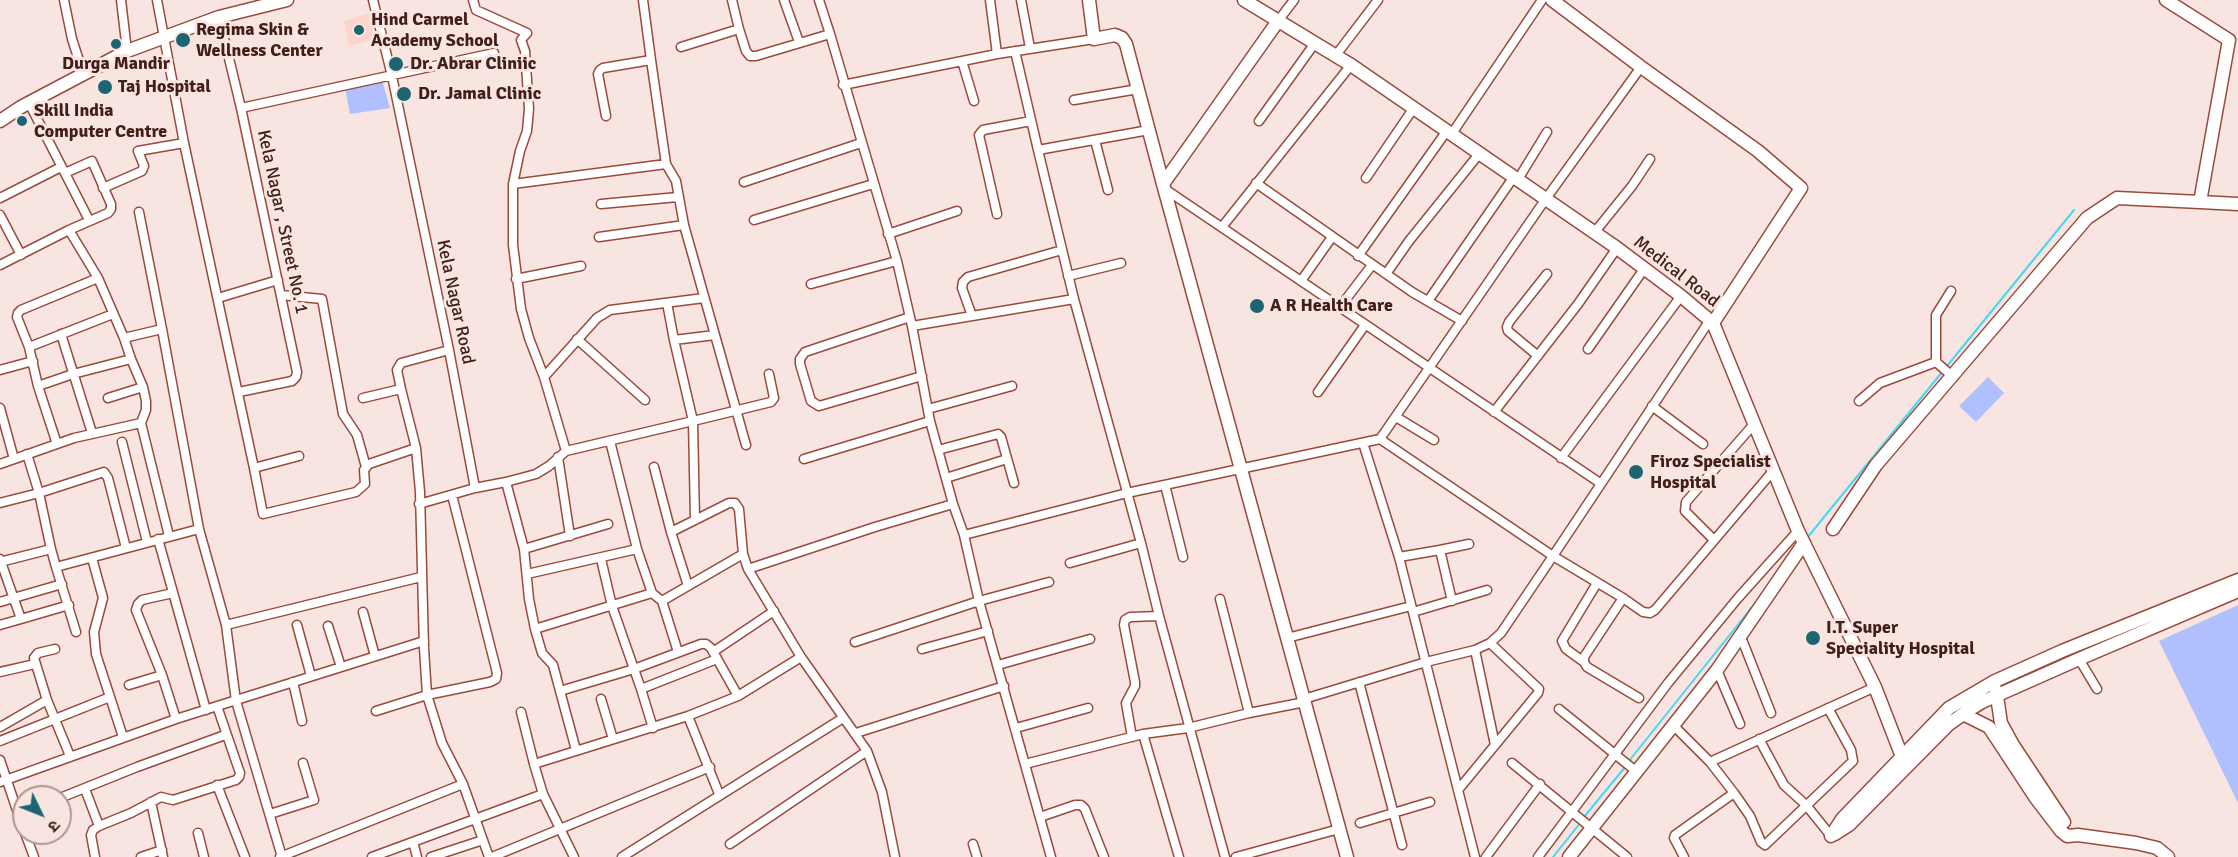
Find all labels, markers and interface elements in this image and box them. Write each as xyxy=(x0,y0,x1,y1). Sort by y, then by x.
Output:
place label: Hind Carmel Academy School xyxy=(371,9,499,52)
place label: Regima Skin & Wellness Center xyxy=(196,19,323,62)
marker: Hind Carmel Academy School xyxy=(352,23,366,37)
marker: Regima Skin & Wellness Center xyxy=(174,31,192,49)
marker: Durga Mandir xyxy=(109,37,123,51)
place label: Durga Mandir xyxy=(62,53,170,75)
place label: Dr. Abrar Cliniic xyxy=(410,53,536,75)
marker: Dr. Abrar Cliniic xyxy=(387,55,405,73)
place label: Taj Hospital xyxy=(118,76,211,98)
marker: Taj Hospital xyxy=(96,78,114,96)
place label: Dr. Jamal Clinic xyxy=(418,83,541,105)
marker: Dr. Jamal Clinic xyxy=(395,85,413,103)
place label: Skill India Computer Centre xyxy=(34,100,167,142)
marker: Skill India Computer Centre xyxy=(15,114,29,128)
street label: Kela Nagar , Street No. 1 xyxy=(252,128,312,316)
street label: Medical Road xyxy=(1629,232,1723,312)
street label: Kela Nagar Road xyxy=(431,238,479,366)
place label: A R Health Care xyxy=(1270,295,1393,317)
marker: A R Health Care xyxy=(1248,297,1266,315)
place label: Firoz Specialist Hospital xyxy=(1650,451,1771,494)
marker: Firoz Specialist Hospital xyxy=(1627,463,1645,481)
place label: I.T. Super Speciality Hospital xyxy=(1826,617,1975,660)
marker: I.T. Super Speciality Hospital xyxy=(1804,629,1822,647)
north arrow xyxy=(12,785,72,845)
text: उ xyxy=(43,816,64,836)

